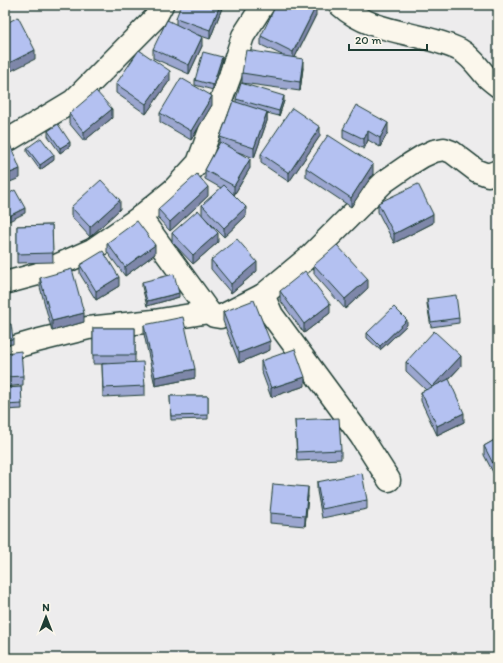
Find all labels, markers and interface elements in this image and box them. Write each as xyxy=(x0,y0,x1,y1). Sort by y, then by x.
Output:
scale bar xyxy=(349,26,427,52)
text: 20 m xyxy=(355,33,382,47)
north arrow xyxy=(26,597,66,637)
text: N xyxy=(42,601,50,614)

